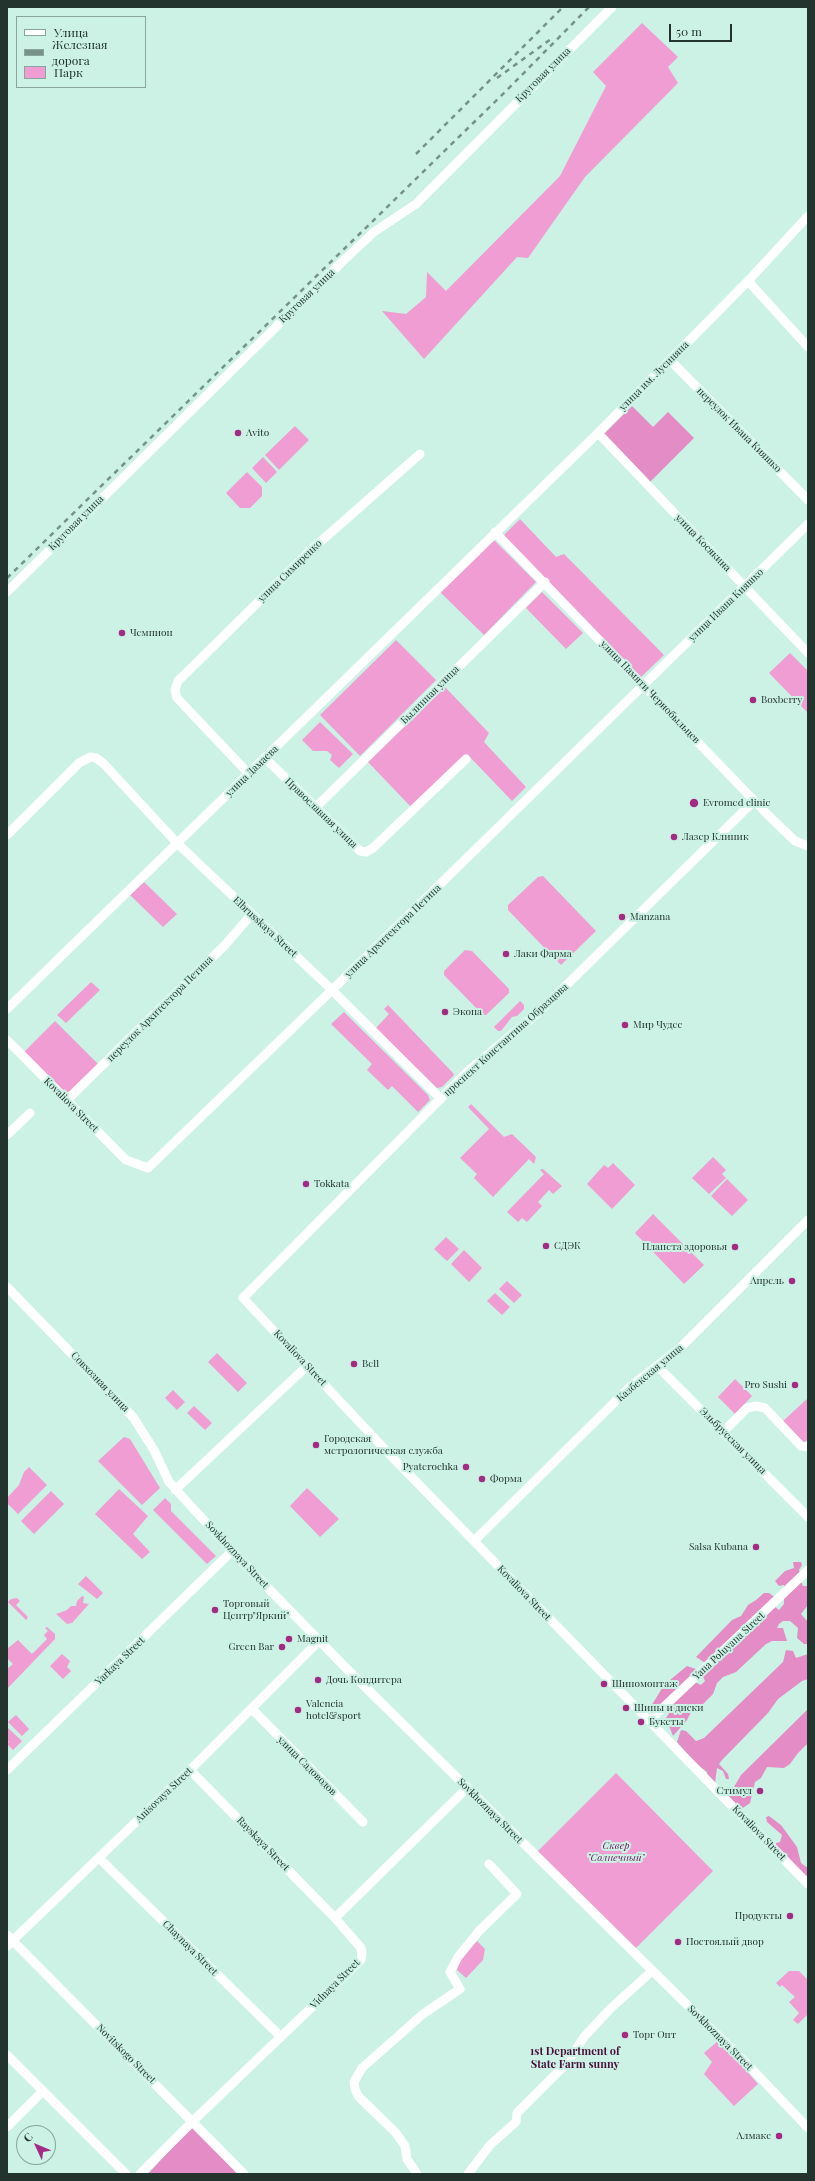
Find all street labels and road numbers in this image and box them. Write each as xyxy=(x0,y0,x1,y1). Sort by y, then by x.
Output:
street label: Круговая улица xyxy=(513,45,573,105)
street label: Круговая улица xyxy=(277,266,337,326)
street label: улица им. Лусиняна xyxy=(617,339,691,413)
street label: переулок Ивана Кияшко xyxy=(694,385,784,475)
street label: Круговая улица xyxy=(46,493,106,553)
street label: улица Косякина xyxy=(673,512,733,574)
street label: улица Симиренко xyxy=(256,538,324,604)
street label: улица Ивана Кияшко xyxy=(686,566,766,644)
street label: улица Памяти Чернобыльцев xyxy=(598,638,702,746)
street label: Былинная улица xyxy=(398,663,462,727)
street label: улица Дамаева xyxy=(223,743,281,799)
street label: Православная улица xyxy=(282,775,360,851)
street label: улица Архитектора Петина xyxy=(342,882,444,980)
street label: Elbrusskaya Street xyxy=(230,894,300,960)
street label: переулок Архитектора Петина xyxy=(105,954,215,1064)
street label: проспект Константина Образцова xyxy=(441,981,571,1099)
street label: Kovaliova Street xyxy=(41,1075,101,1135)
street label: Kovaliova Street xyxy=(271,1328,329,1388)
street label: Казбекская улица xyxy=(614,1342,686,1404)
street label: Совхозная улица xyxy=(68,1350,132,1414)
street label: Эльбрусская улица xyxy=(697,1405,769,1477)
street label: Sovkhoznaya Street xyxy=(203,1519,271,1591)
street label: Kovaliova Street xyxy=(495,1563,553,1623)
street label: Yana Poluyana Street xyxy=(691,1610,767,1682)
street label: Yarkaya Street xyxy=(93,1634,147,1688)
street label: улица Садоводов xyxy=(275,1734,339,1798)
street label: Anisovaya Street xyxy=(133,1765,195,1825)
street label: Sovkhoznaya Street xyxy=(455,1776,525,1846)
street label: Kovaliova Street xyxy=(730,1803,788,1863)
street label: Rayskaya Street xyxy=(234,1814,292,1874)
street label: Chaynaya Street xyxy=(160,1918,220,1978)
street label: Vidnaya Street xyxy=(308,1957,362,2011)
street label: Sovkhoznaya Street xyxy=(685,2003,755,2073)
street label: Novitskogo Street xyxy=(94,2022,158,2086)

